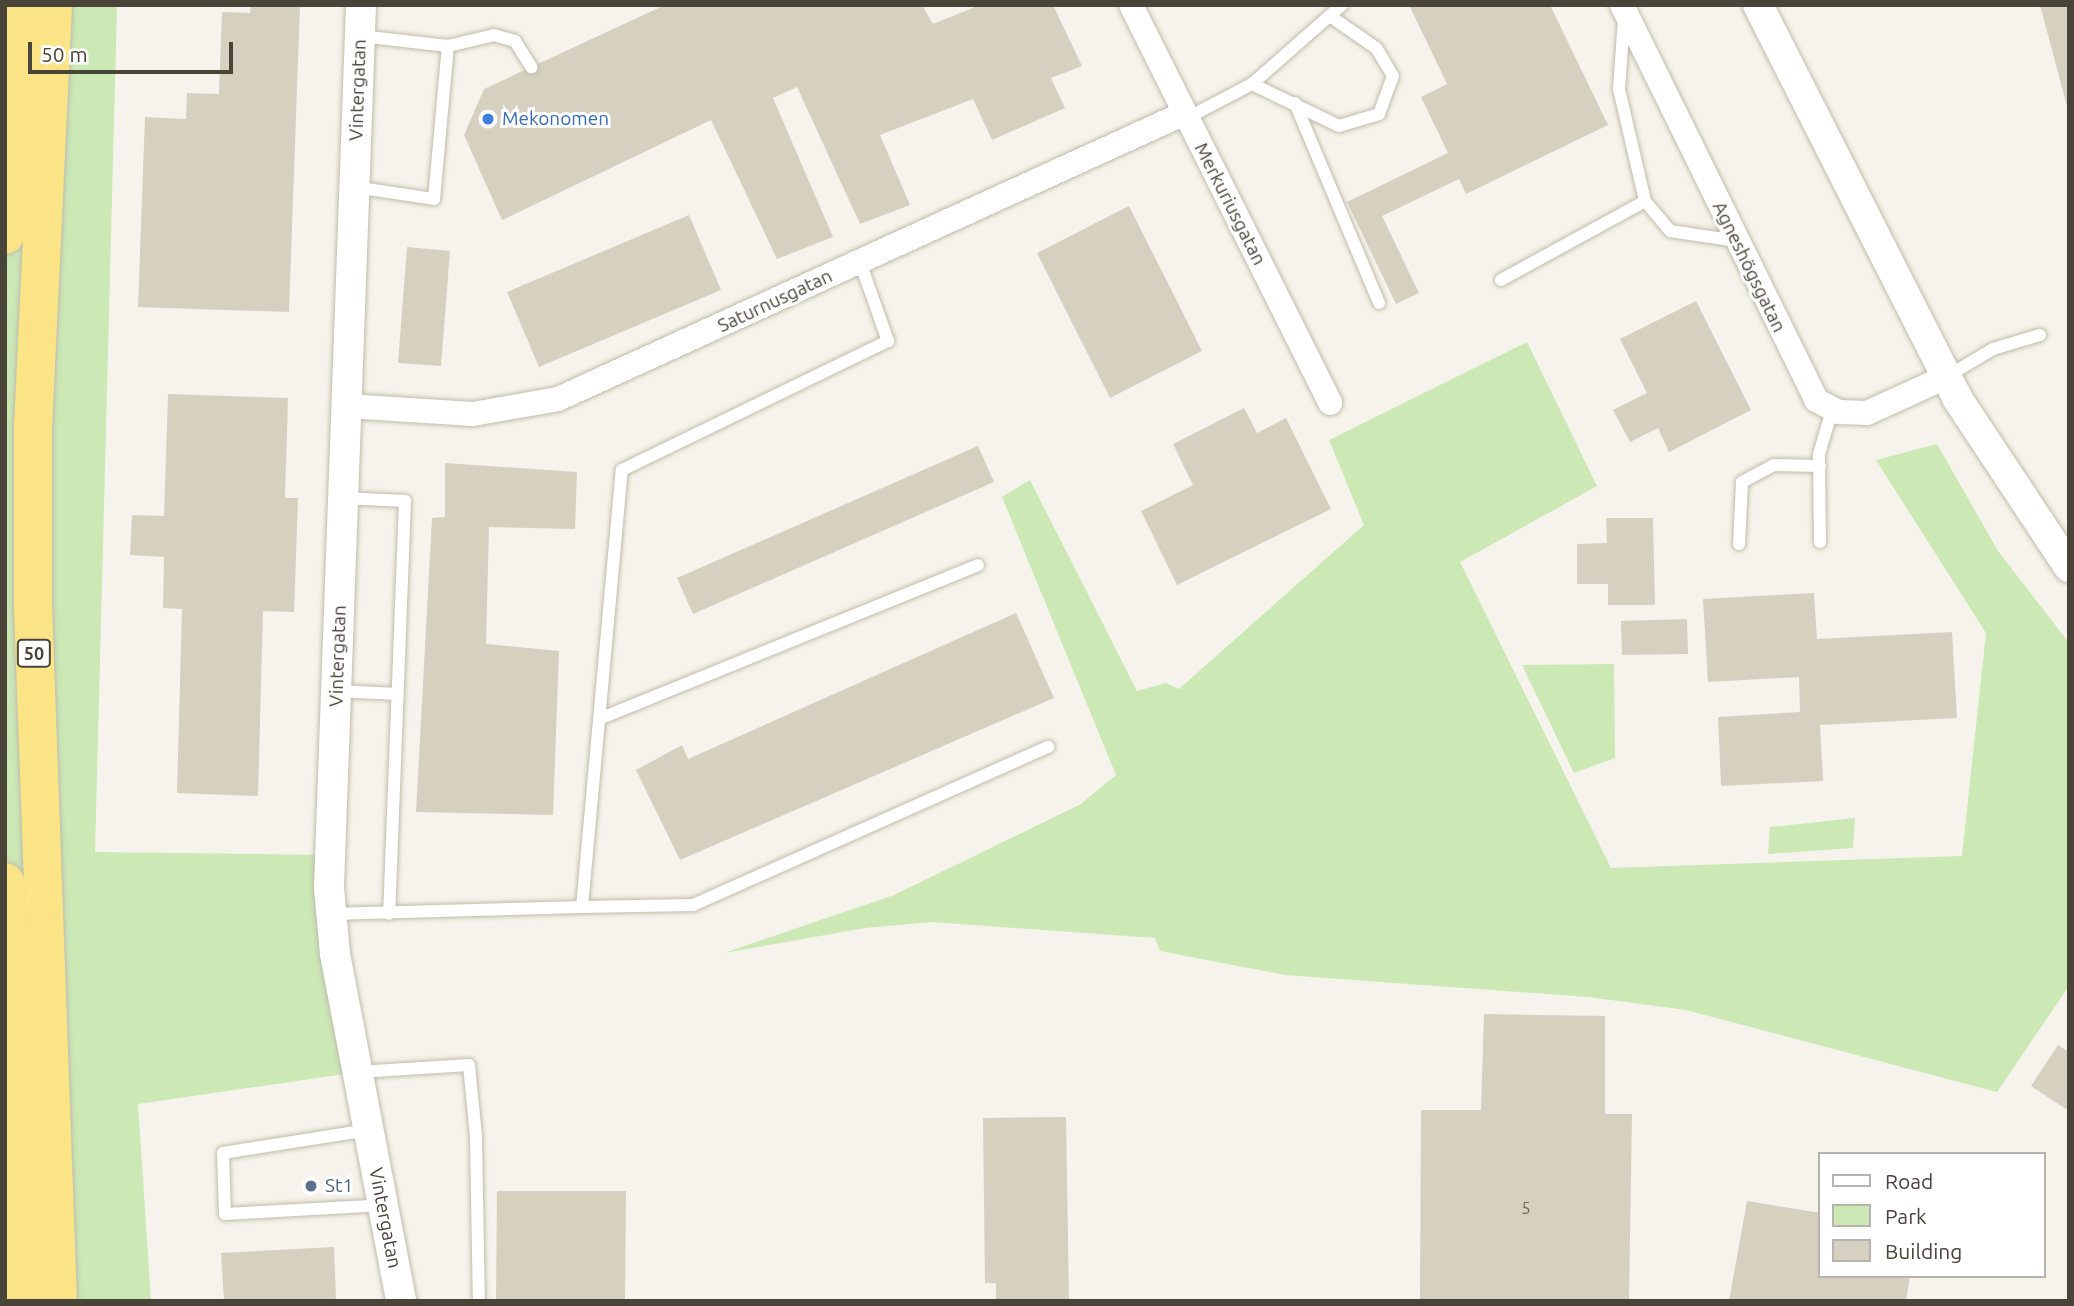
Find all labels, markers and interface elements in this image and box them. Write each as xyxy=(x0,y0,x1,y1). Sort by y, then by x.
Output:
scale bar xyxy=(32,28,236,72)
street label: Vintergatan xyxy=(345,39,371,141)
text: 50 m xyxy=(41,42,88,66)
place label: Mekonomen xyxy=(502,108,609,130)
marker: Mekonomen xyxy=(480,111,496,127)
street label: Merkuriusgatan xyxy=(1189,139,1271,269)
street label: Agneshögsgatan xyxy=(1707,198,1791,336)
street label: Saturnusgatan xyxy=(714,264,836,338)
street label: Vintergatan xyxy=(325,605,351,707)
road number: 50 xyxy=(16,638,52,668)
legend xyxy=(1818,1152,2046,1278)
street label: Vintergatan xyxy=(364,1166,406,1270)
text: Road xyxy=(1885,1169,1933,1193)
place label: St1 xyxy=(325,1175,353,1197)
marker: St1 xyxy=(303,1178,319,1194)
house number: 5 xyxy=(1521,1198,1531,1218)
text: Park xyxy=(1885,1204,1927,1228)
text: Building xyxy=(1885,1239,1962,1263)

